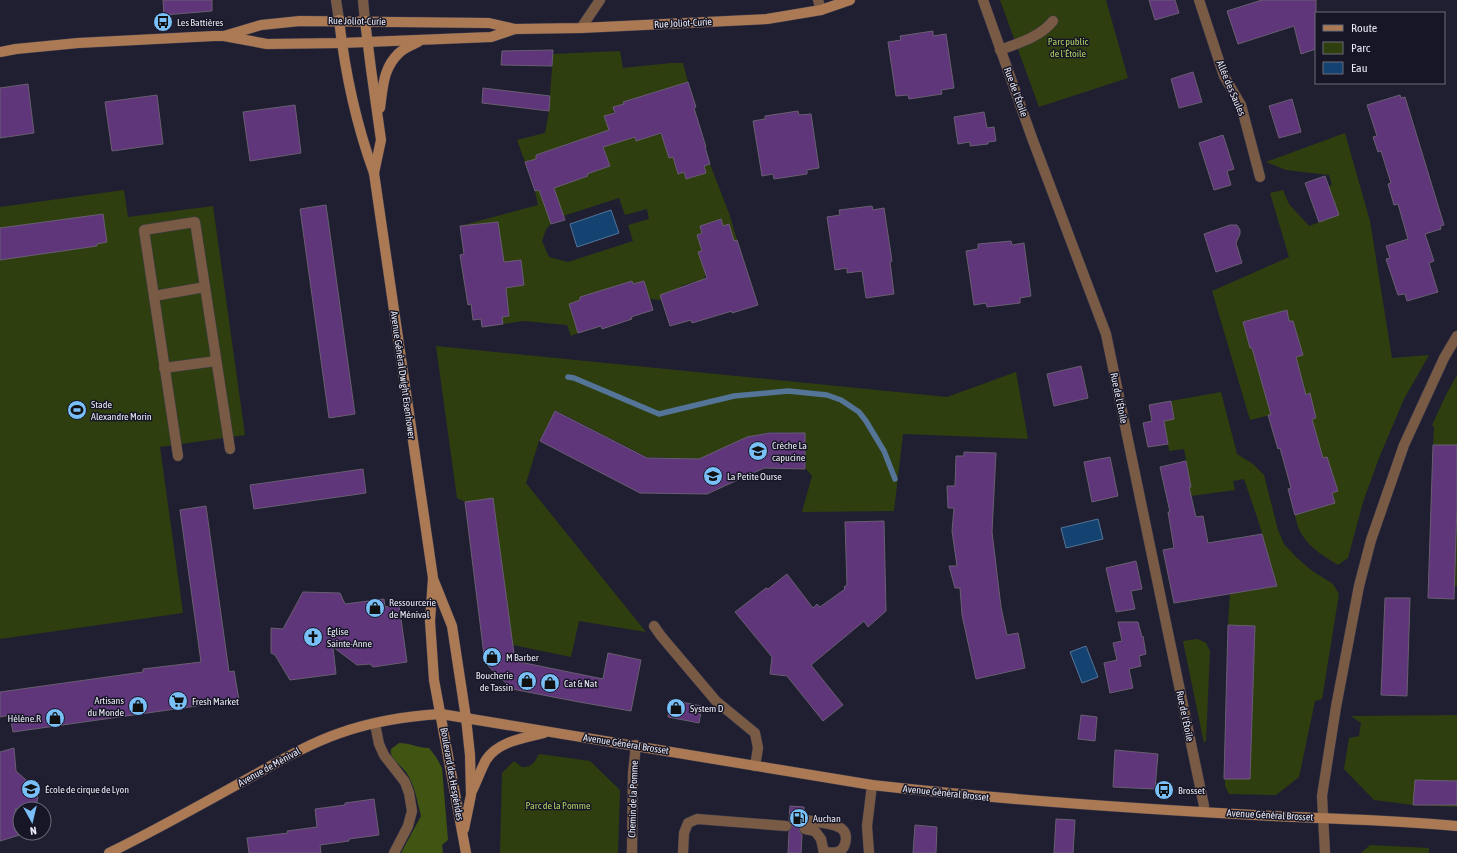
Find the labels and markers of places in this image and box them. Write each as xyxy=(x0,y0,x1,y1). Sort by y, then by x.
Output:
bus stop icon: Les Battières xyxy=(152,11,174,33)
place label: Les Battières xyxy=(177,17,224,28)
sports icon: Stade Alexandre Morin xyxy=(66,399,88,421)
place label: Stade Alexandre Morin xyxy=(91,399,152,422)
school or university icon: Crèche La capucine xyxy=(747,440,769,462)
place label: Crèche La capucine xyxy=(772,440,807,463)
school or university icon: La Petite Ourse xyxy=(702,465,724,487)
place label: La Petite Ourse xyxy=(727,471,782,482)
shop icon: Ressourcerie de Ménival xyxy=(364,597,386,619)
place label: Ressourcerie de Ménival xyxy=(389,597,437,620)
church icon: Église Sainte-Anne xyxy=(302,626,324,648)
place label: Église Sainte-Anne xyxy=(327,626,372,649)
shop icon: M Barber xyxy=(481,646,503,668)
place label: M Barber xyxy=(506,652,540,663)
place label: Boucherie de Tassin xyxy=(476,670,513,693)
shop icon: Boucherie de Tassin xyxy=(516,670,538,692)
shop icon: Cat & Nat xyxy=(539,672,561,694)
place label: Cat & Nat xyxy=(564,678,598,689)
supermarket icon: Fresh Market xyxy=(167,690,189,712)
place label: Artisans du Monde xyxy=(88,695,124,718)
shop icon: Artisans du Monde xyxy=(127,695,149,717)
place label: Fresh Market xyxy=(192,696,239,707)
shop icon: System D xyxy=(665,697,687,719)
place label: System D xyxy=(690,703,724,714)
shop icon: Hélène.R xyxy=(44,707,66,729)
place label: Hélène.R xyxy=(7,713,41,724)
school or university icon: École de cirque de Lyon xyxy=(20,778,42,800)
bus stop icon: Brosset xyxy=(1153,779,1175,801)
place label: École de cirque de Lyon xyxy=(45,784,129,795)
place label: Brosset xyxy=(1178,785,1205,796)
fuel station icon: Auchan xyxy=(788,807,810,829)
place label: Auchan xyxy=(813,813,841,824)

